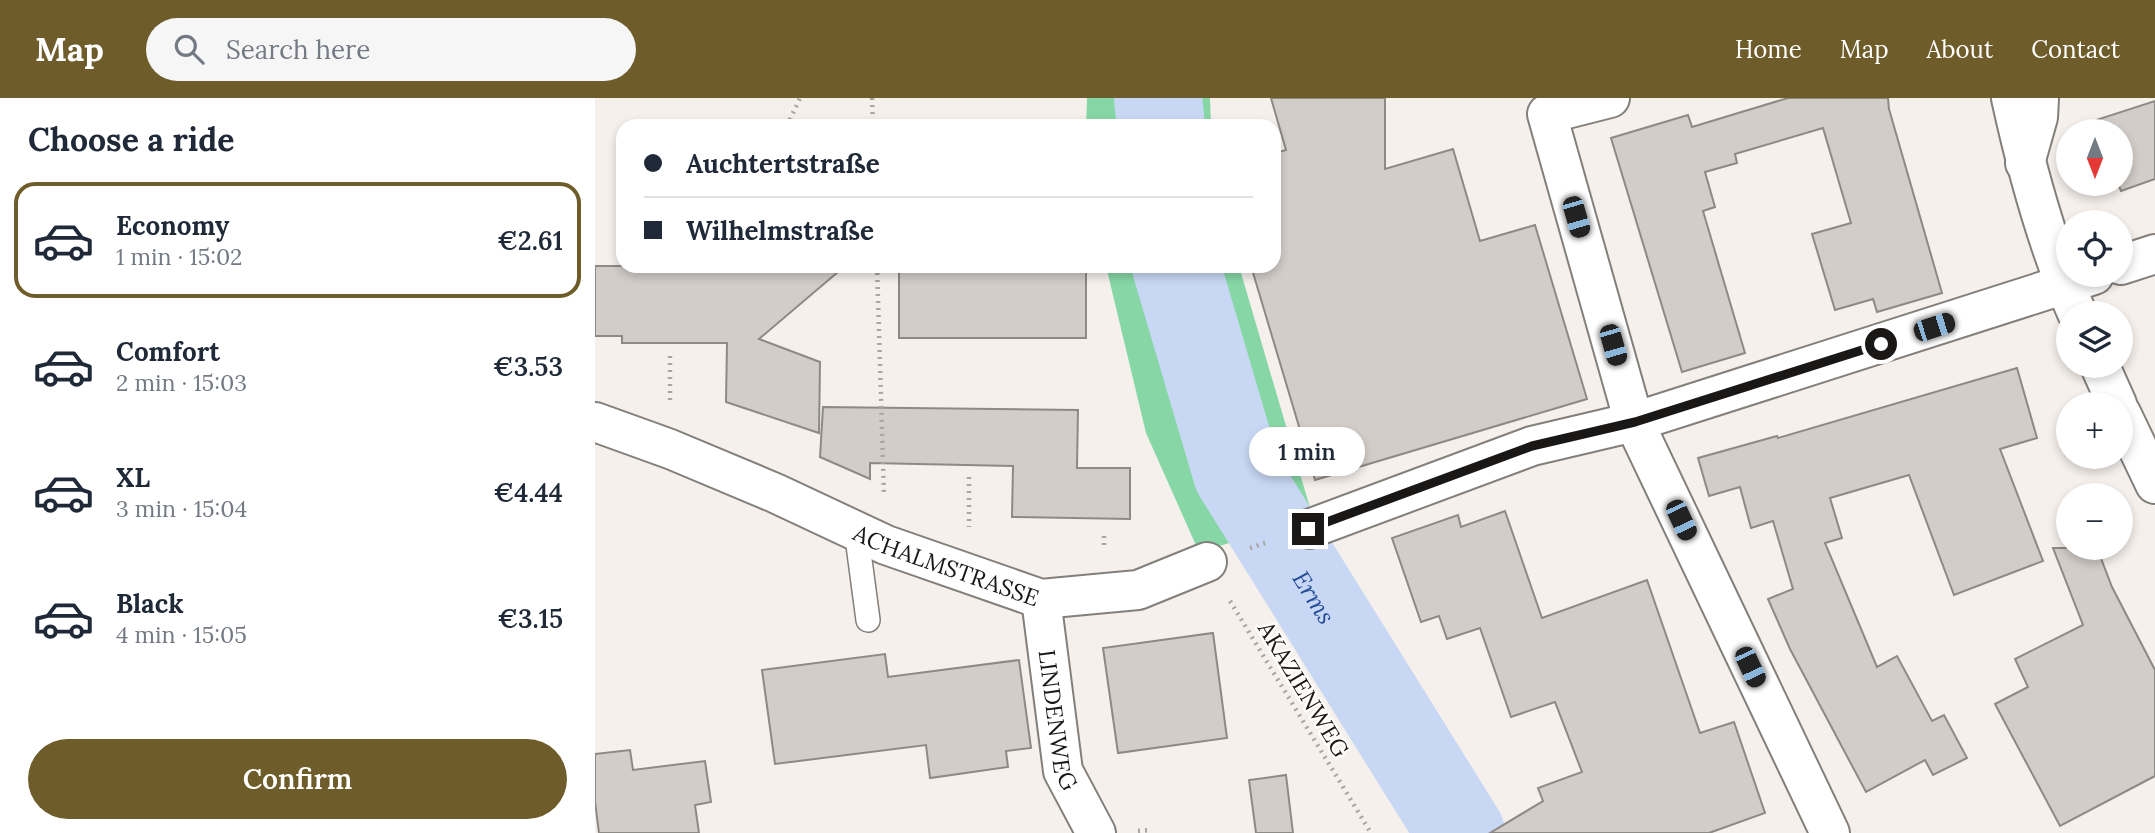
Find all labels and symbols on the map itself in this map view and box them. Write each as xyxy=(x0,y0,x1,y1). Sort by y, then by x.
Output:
north arrow xyxy=(2056,119,2133,196)
car xyxy=(1561,194,1592,240)
car xyxy=(1911,311,1958,343)
car xyxy=(1598,322,1629,368)
route start xyxy=(1865,328,1897,360)
callout: 1 min xyxy=(1250,428,1366,476)
car xyxy=(1663,497,1700,543)
route end xyxy=(1292,513,1324,545)
street label: ACHALMSTRASSE xyxy=(848,517,1043,612)
water label: Erms xyxy=(1286,565,1342,630)
street label: AKAZIENWEG xyxy=(1252,615,1356,762)
car xyxy=(1732,644,1769,690)
street label: LINDENWEG xyxy=(1033,648,1085,796)

